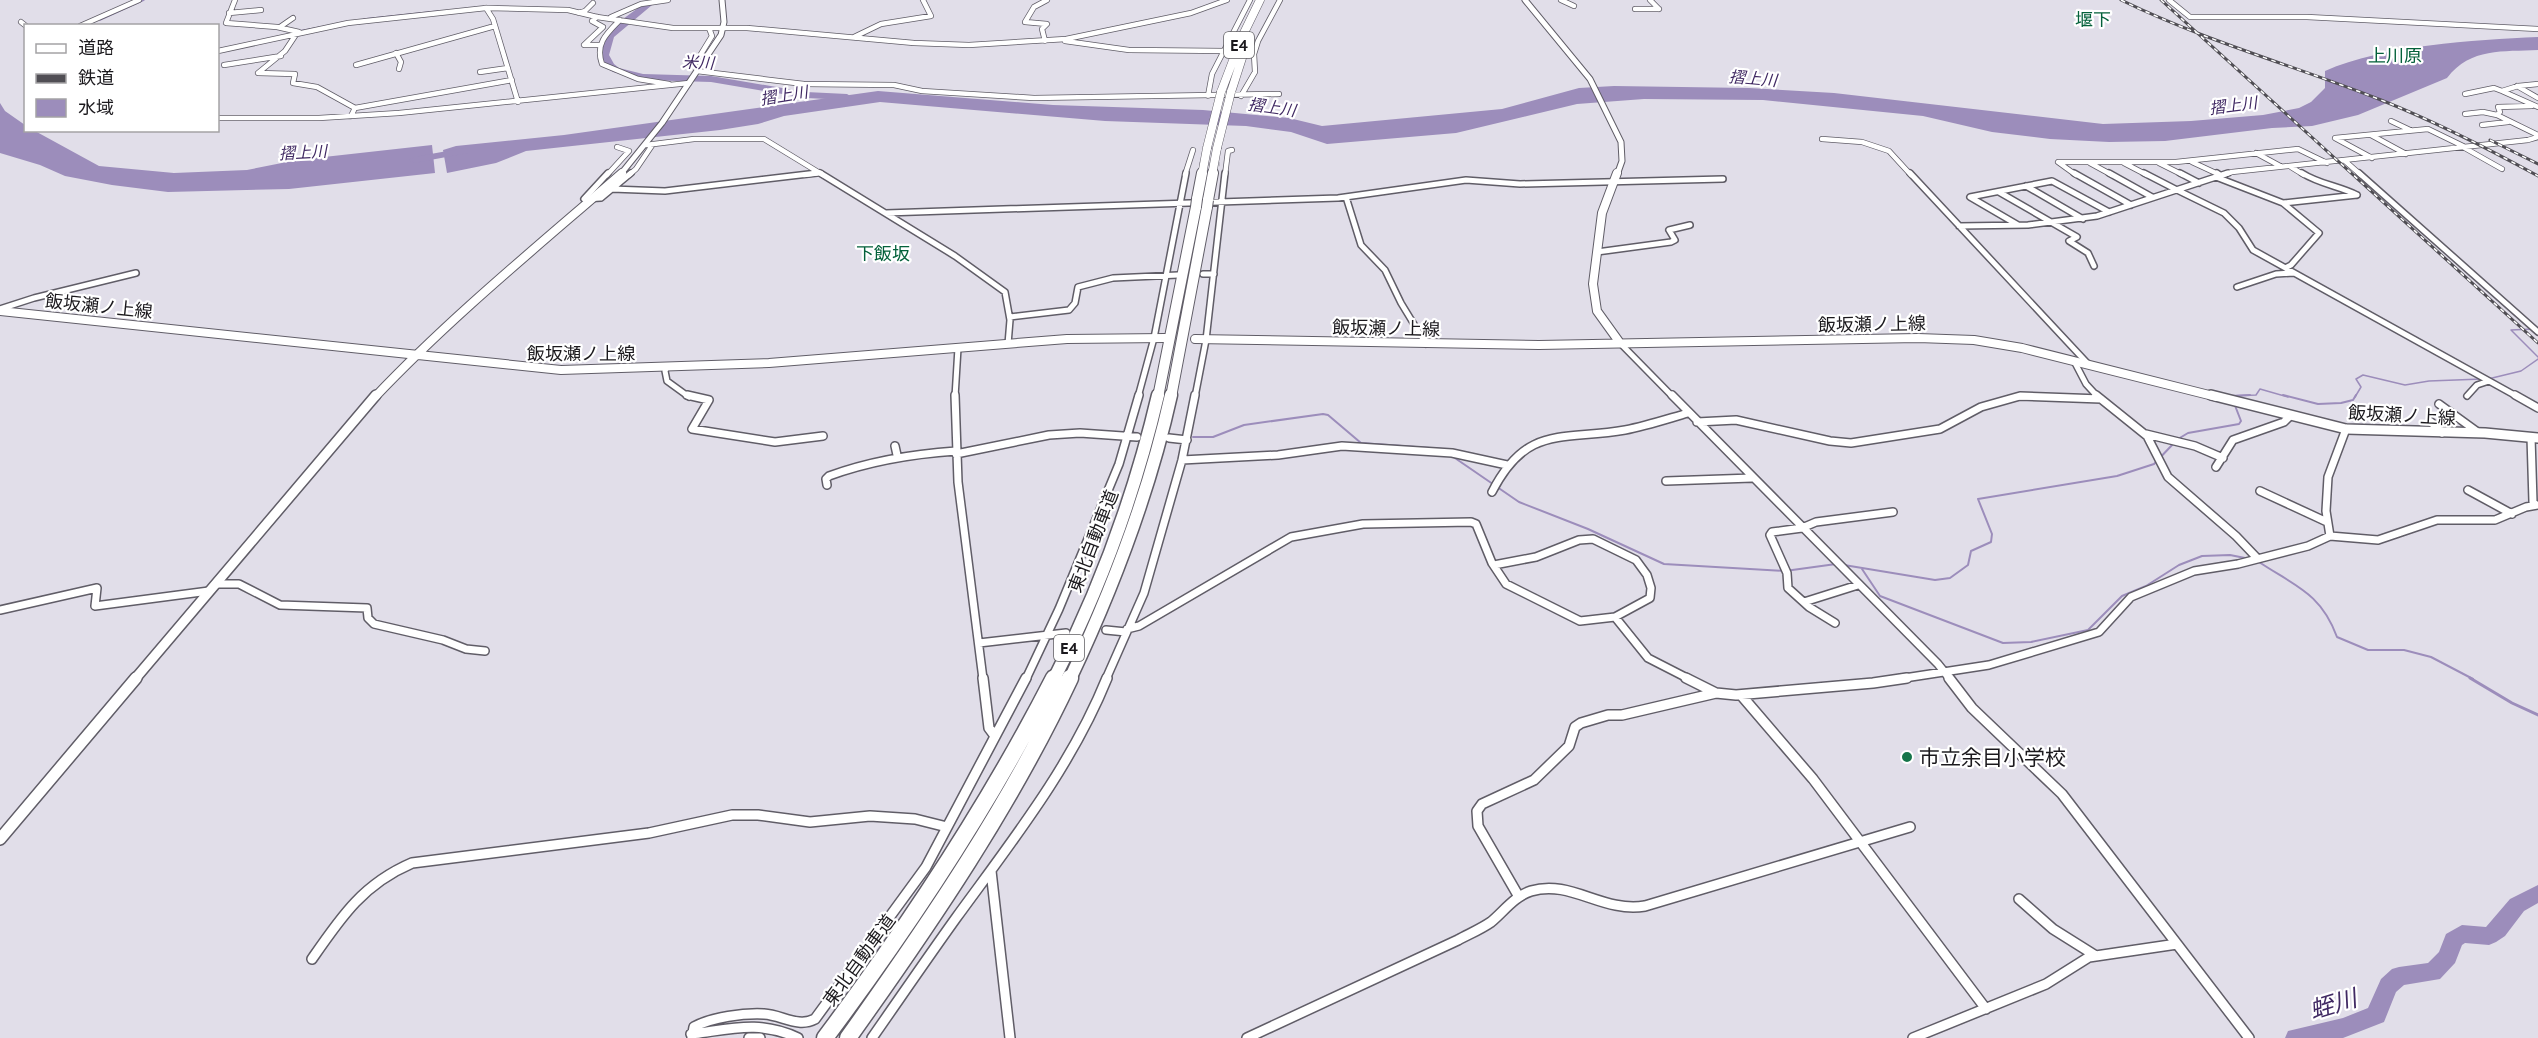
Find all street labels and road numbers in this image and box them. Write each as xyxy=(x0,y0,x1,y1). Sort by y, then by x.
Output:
road number: E4 xyxy=(1224,32,1254,58)
street label: 飯坂瀬ノ上線 xyxy=(44,289,154,323)
street label: 飯坂瀬ノ上線 xyxy=(1818,312,1926,336)
street label: 飯坂瀬ノ上線 xyxy=(1332,316,1440,340)
street label: 飯坂瀬ノ上線 xyxy=(527,342,635,365)
street label: 飯坂瀬ノ上線 xyxy=(2347,401,2457,429)
street label: 東北自動車道 xyxy=(1063,486,1123,596)
road number: E4 xyxy=(1054,635,1084,661)
street label: 東北自動車道 xyxy=(818,910,900,1010)

